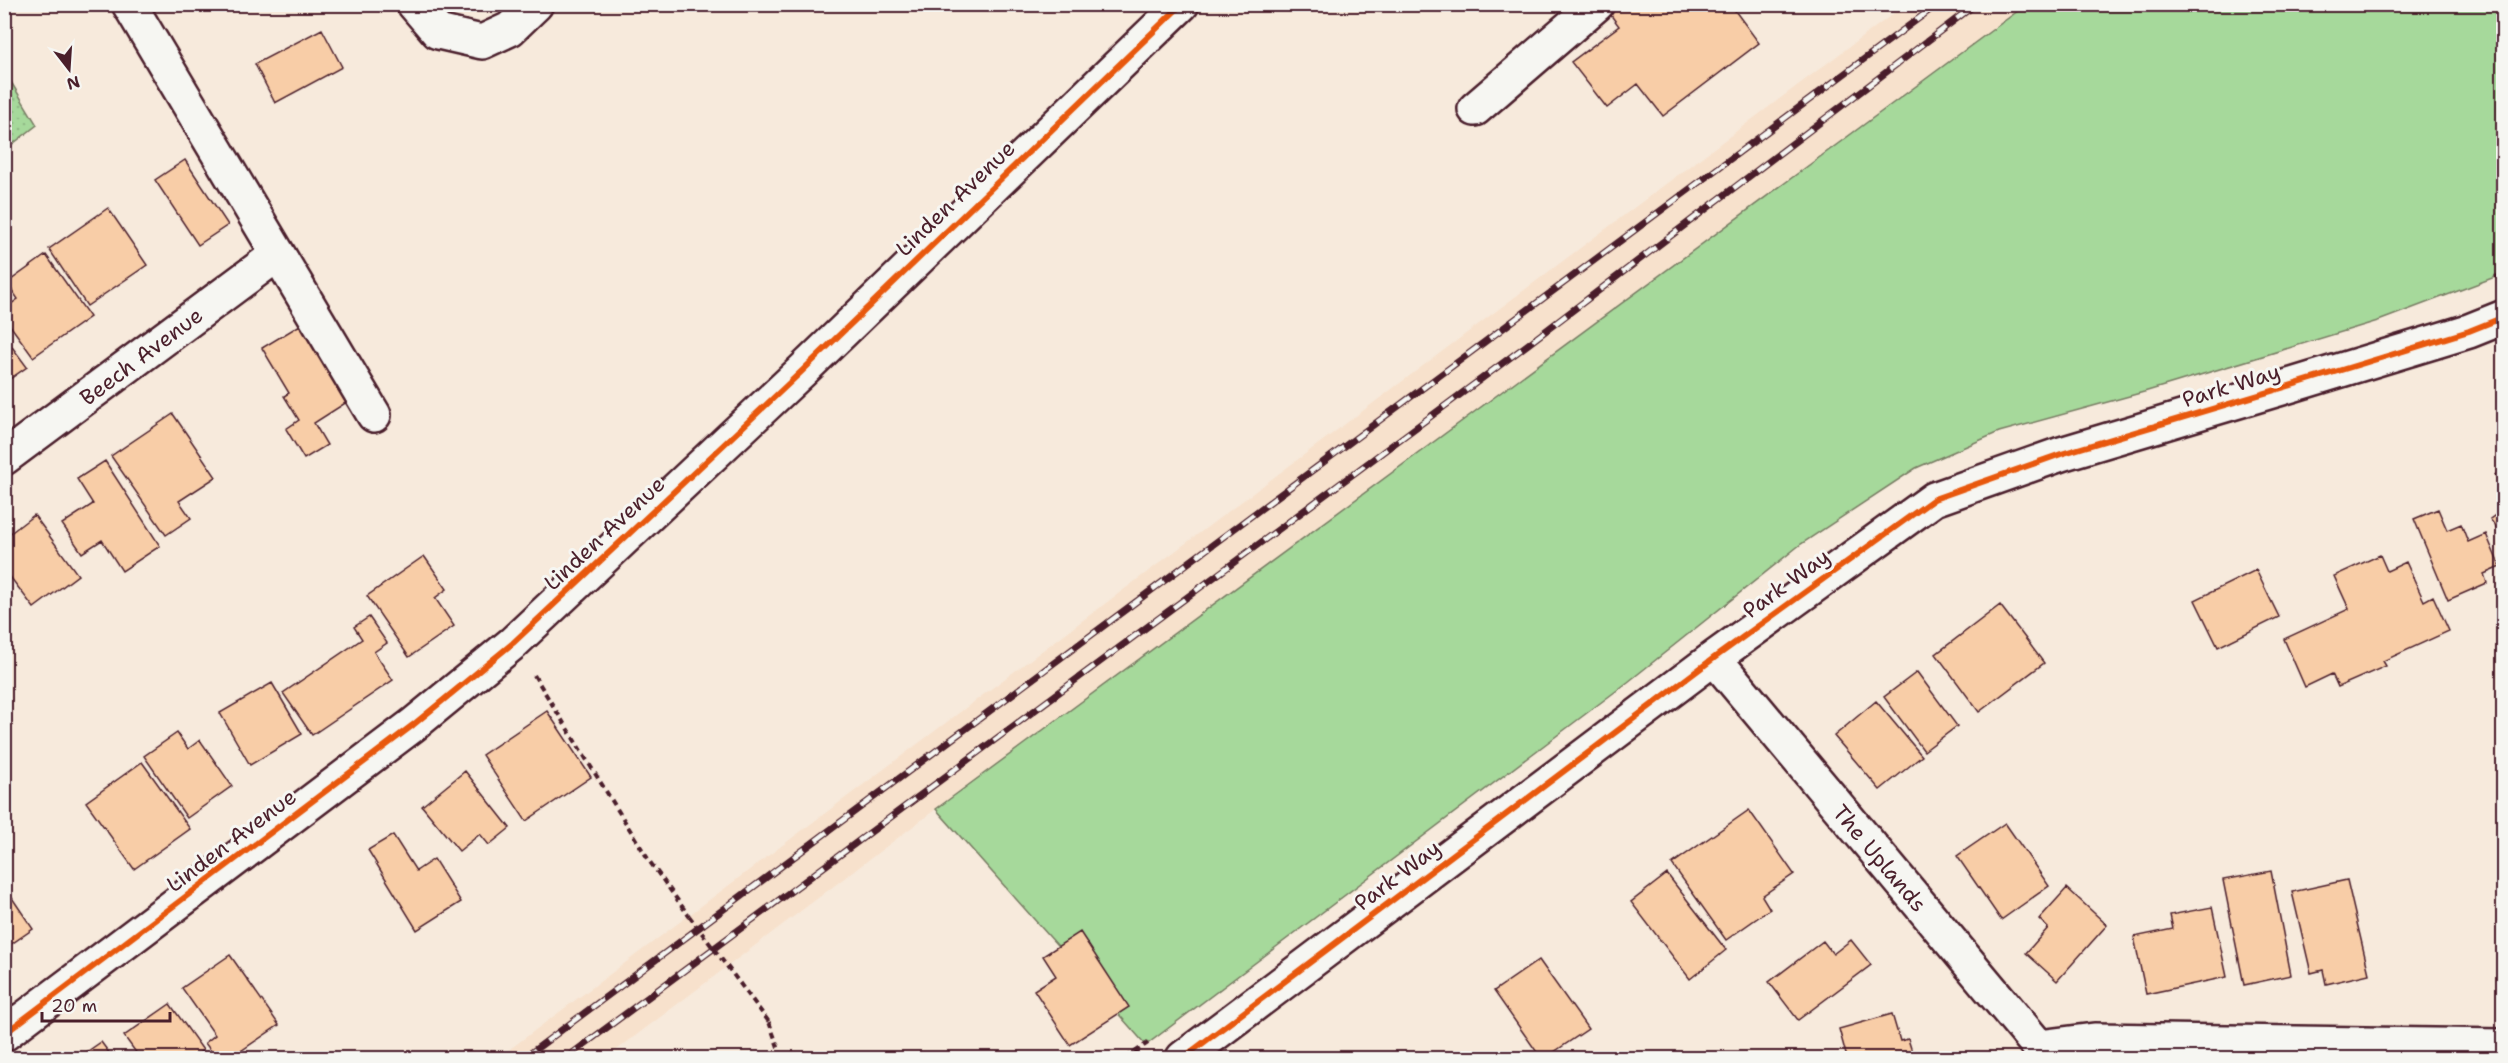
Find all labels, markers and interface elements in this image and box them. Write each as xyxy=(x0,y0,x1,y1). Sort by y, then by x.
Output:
north arrow xyxy=(39,39,99,99)
text: N xyxy=(64,71,82,95)
street label: Linden Avenue xyxy=(889,134,1021,263)
street label: Beech Avenue xyxy=(74,301,209,412)
street label: Park Way xyxy=(2179,357,2284,414)
street label: Linden Avenue xyxy=(538,470,671,597)
street label: Park Way xyxy=(1737,542,1836,625)
street label: Linden Avenue xyxy=(161,782,302,899)
street label: The Uplands xyxy=(1826,799,1933,918)
street label: Park Way xyxy=(1348,833,1446,917)
scale bar xyxy=(42,985,170,1023)
text: 20 m xyxy=(51,994,97,1018)

